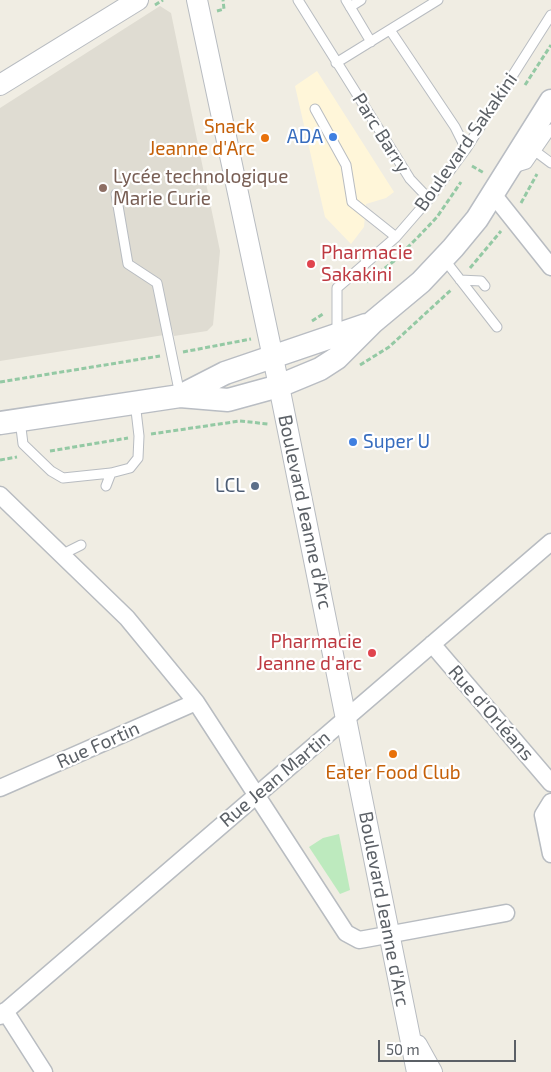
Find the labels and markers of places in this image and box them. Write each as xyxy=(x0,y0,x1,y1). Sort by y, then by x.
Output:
place label: Snack Jeanne d'Arc xyxy=(149,116,255,160)
place label: ADA xyxy=(287,126,323,148)
marker: ADA xyxy=(327,131,339,143)
marker: Snack Jeanne d'Arc xyxy=(259,132,271,144)
place label: Lycée technologique Marie Curie xyxy=(113,166,288,210)
marker: Lycée technologique Marie Curie xyxy=(97,182,109,194)
place label: Pharmacie Sakakini xyxy=(321,242,413,286)
marker: Pharmacie Sakakini xyxy=(305,258,317,270)
place label: Super U xyxy=(363,431,430,453)
marker: Super U xyxy=(347,436,359,448)
place label: LCL xyxy=(215,475,245,497)
marker: LCL xyxy=(249,480,261,492)
place label: Pharmacie Jeanne d'arc xyxy=(256,631,362,675)
marker: Pharmacie Jeanne d'arc xyxy=(366,647,378,659)
marker: Eater Food Club xyxy=(387,748,399,760)
place label: Eater Food Club xyxy=(325,762,461,784)

